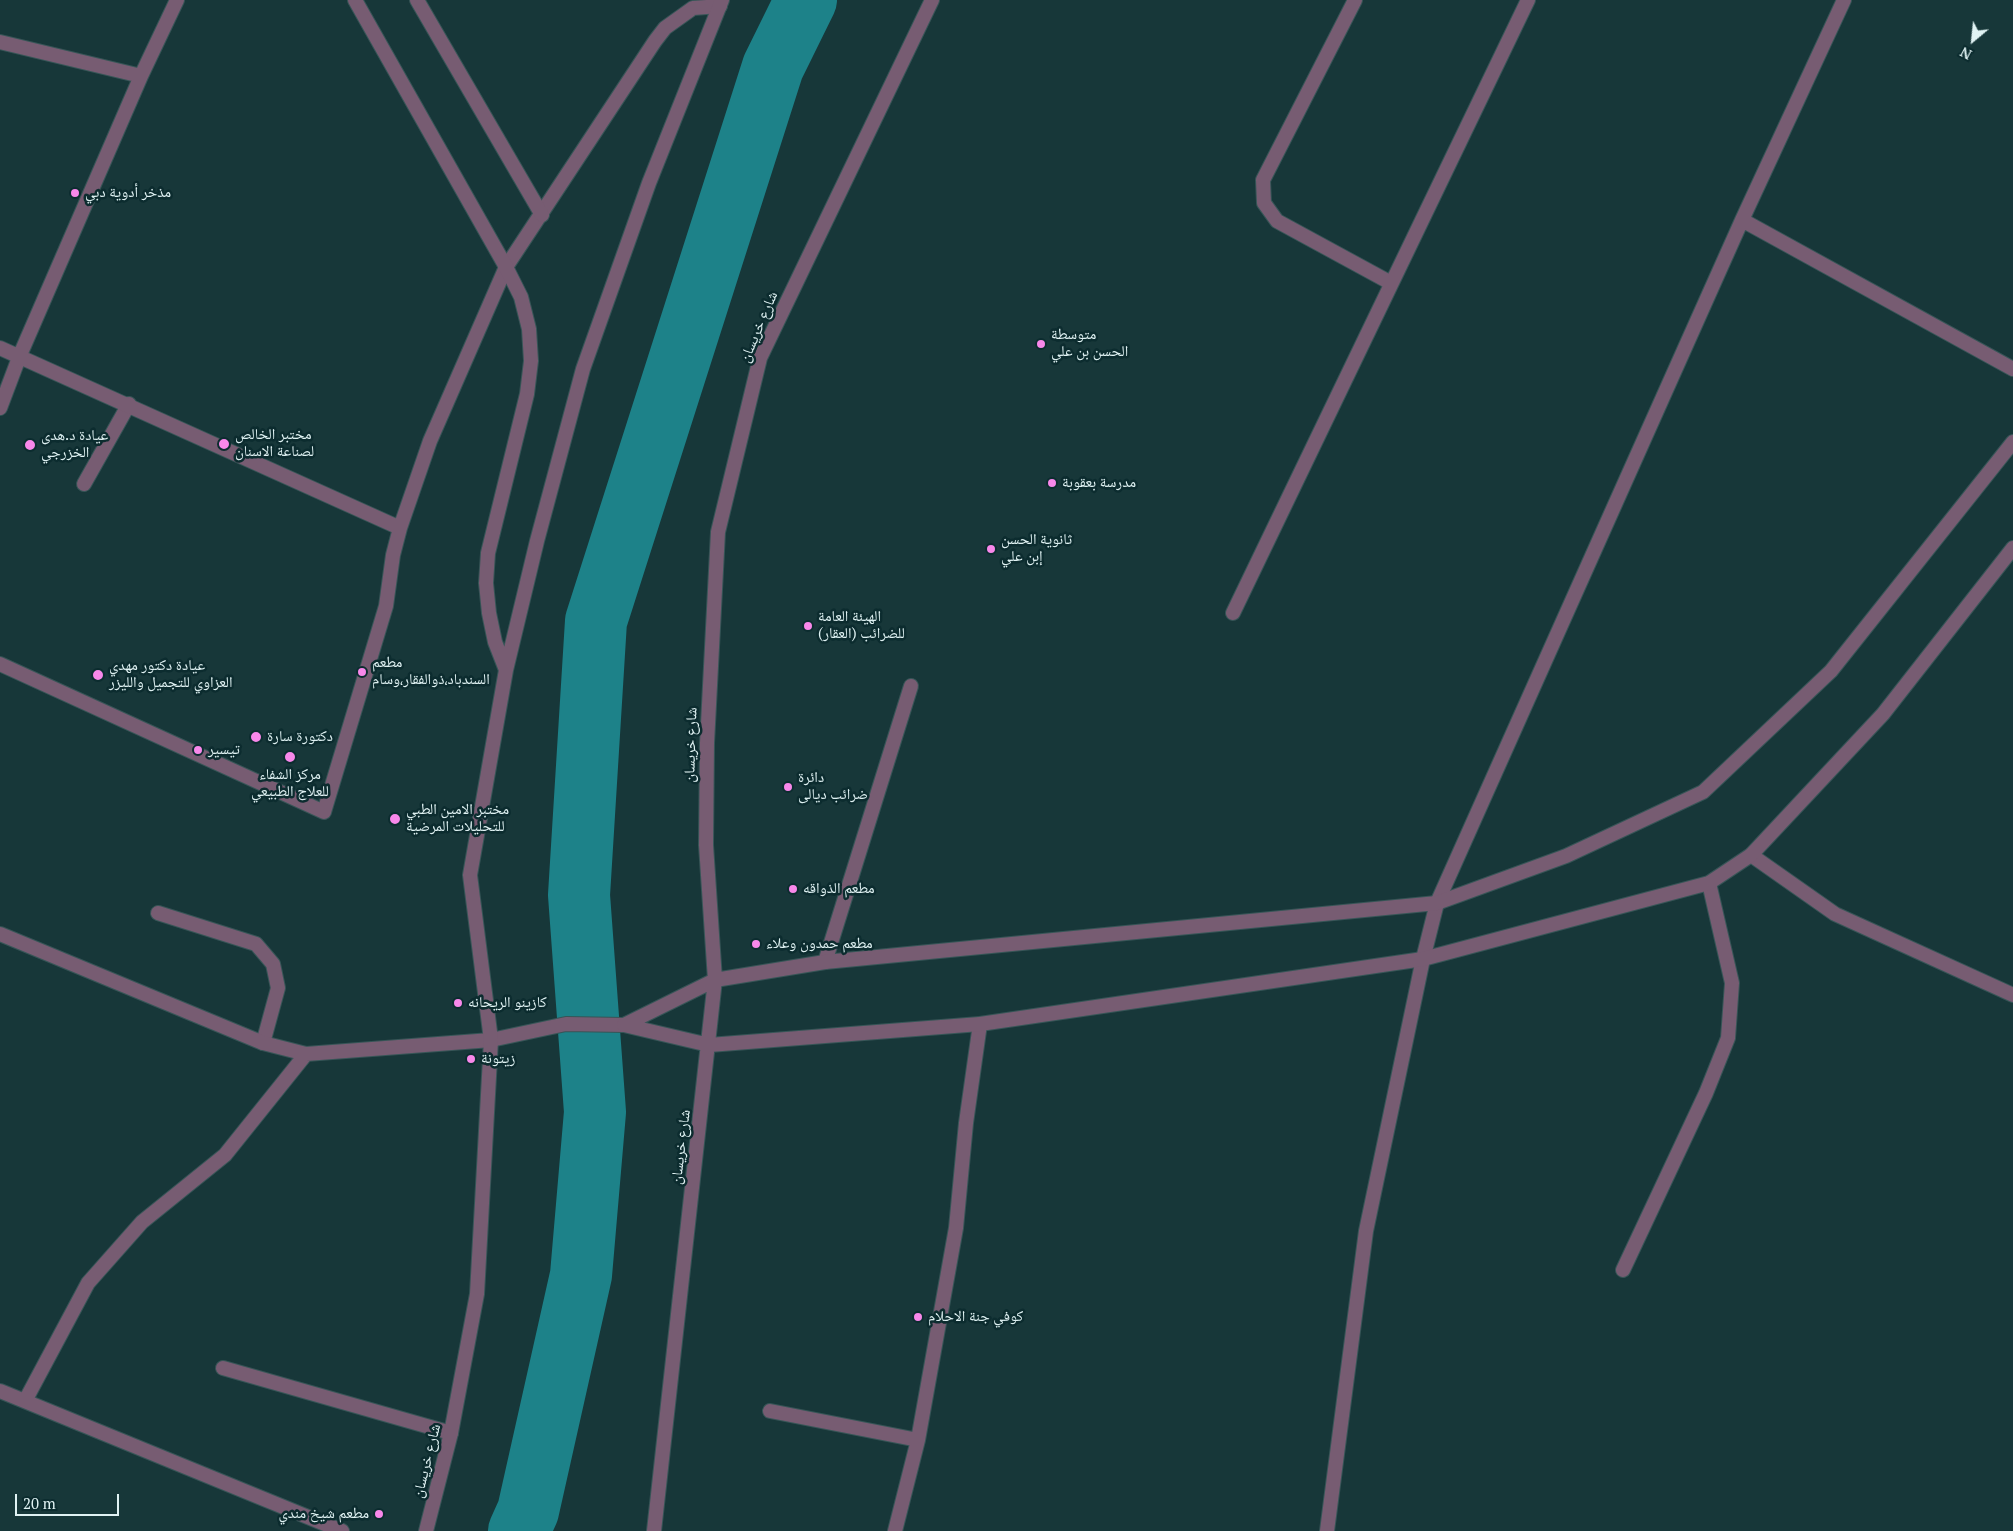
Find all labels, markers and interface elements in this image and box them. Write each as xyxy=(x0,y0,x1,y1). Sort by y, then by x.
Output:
north arrow xyxy=(1948,15,1998,65)
text: N xyxy=(1957,43,1975,65)
place label: مذخر أدوية دبي xyxy=(85,184,171,202)
marker: مذخر أدوية دبي xyxy=(69,187,81,199)
street label: شارع خريسان xyxy=(736,289,782,365)
place label: متوسطة الحسن بن علي xyxy=(1051,326,1128,361)
marker: متوسطة الحسن بن علي xyxy=(1035,338,1047,350)
place label: مختبر الخالص لصناعة الاسنان xyxy=(235,426,314,461)
place label: عيادة د.هدى الخزرجي xyxy=(41,427,108,462)
marker: مختبر الخالص لصناعة الاسنان xyxy=(217,437,231,451)
marker: عيادة د.هدى الخزرجي xyxy=(23,438,37,452)
place label: مدرسة بعقوبة xyxy=(1062,474,1136,492)
marker: مدرسة بعقوبة xyxy=(1046,477,1058,489)
place label: ثانوية الحسن إبن علي xyxy=(1001,531,1072,566)
marker: ثانوية الحسن إبن علي xyxy=(985,543,997,555)
place label: الهيئة العامة للضرائب (العقار) xyxy=(818,608,905,643)
marker: الهيئة العامة للضرائب (العقار) xyxy=(802,620,814,632)
place label: مطعم السندباد،ذوالفقار،وسام xyxy=(372,654,490,689)
place label: عيادة دكتور مهدي العزاوي للتجميل والليزر xyxy=(109,657,233,692)
marker: مطعم السندباد،ذوالفقار،وسام xyxy=(356,666,368,678)
marker: عيادة دكتور مهدي العزاوي للتجميل والليزر xyxy=(91,668,105,682)
street label: شارع خريسان xyxy=(681,707,701,783)
place label: دكتورة سارة xyxy=(267,728,333,746)
marker: دكتورة سارة xyxy=(249,730,263,744)
place label: تيسير xyxy=(208,741,240,759)
marker: تيسير xyxy=(192,744,204,756)
marker: مركز الشفاء للعلاج الطبيعي xyxy=(283,750,297,764)
place label: مركز الشفاء للعلاج الطبيعي xyxy=(251,766,329,801)
place label: دائرة ضرائب ديالى xyxy=(798,769,868,804)
marker: دائرة ضرائب ديالى xyxy=(782,781,794,793)
place label: مختبر الامين الطبي للتحليلات المرضية xyxy=(406,801,509,836)
marker: مختبر الامين الطبي للتحليلات المرضية xyxy=(388,812,402,826)
place label: مطعم الذواقه xyxy=(803,880,875,898)
marker: مطعم الذواقه xyxy=(787,883,799,895)
place label: مطعم حمدون وعلاء xyxy=(766,935,873,953)
marker: مطعم حمدون وعلاء xyxy=(750,938,762,950)
place label: كازينو الريحانه xyxy=(468,994,547,1012)
marker: كازينو الريحانه xyxy=(452,997,464,1009)
place label: زيتونة xyxy=(481,1050,515,1068)
marker: زيتونة xyxy=(465,1053,477,1065)
street label: شارع خريسان xyxy=(667,1108,695,1186)
place label: كوفي جنة الاحلام xyxy=(928,1308,1023,1326)
marker: كوفي جنة الاحلام xyxy=(912,1311,924,1323)
street label: شارع خريسان xyxy=(409,1422,445,1500)
scale bar xyxy=(18,1484,121,1516)
text: 20 m xyxy=(23,1493,56,1513)
place label: مطعم شيخ مندي xyxy=(278,1505,369,1523)
marker: مطعم شيخ مندي xyxy=(373,1508,385,1520)

